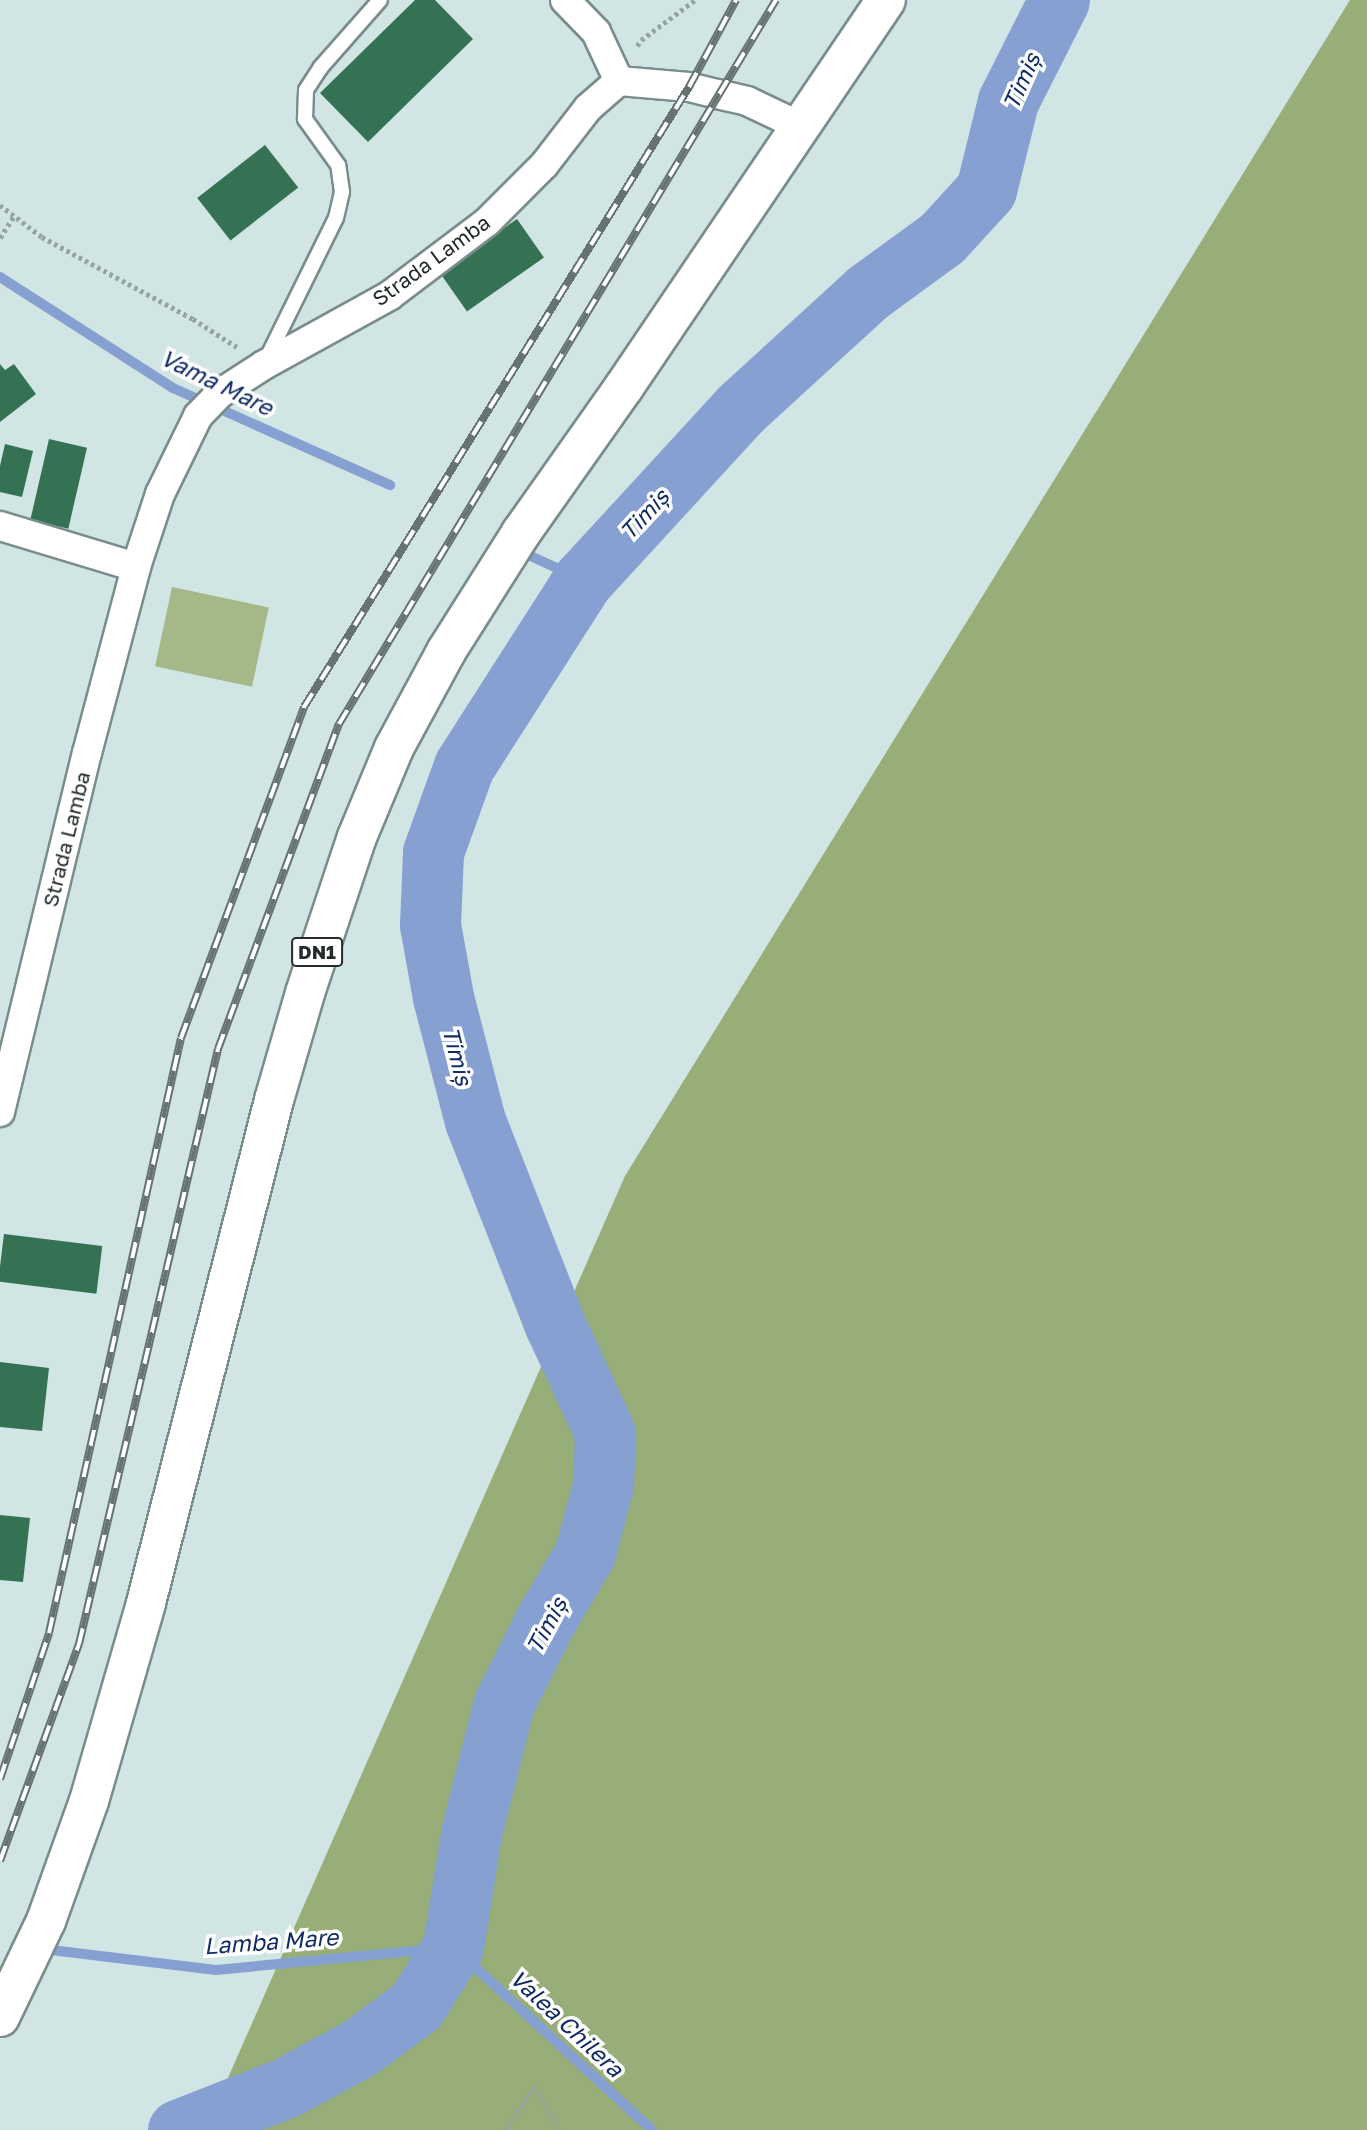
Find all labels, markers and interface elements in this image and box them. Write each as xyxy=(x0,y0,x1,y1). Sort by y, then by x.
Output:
water label: Timiș xyxy=(996,48,1046,114)
street label: Strada Lamba xyxy=(367,209,495,311)
water label: Vama Mare xyxy=(157,343,277,421)
water label: Timiș xyxy=(614,483,674,545)
street label: Strada Lamba xyxy=(37,769,95,909)
road number: DN1 xyxy=(291,936,343,968)
water label: Timiș xyxy=(437,1024,479,1088)
water label: Timiș xyxy=(520,1592,572,1658)
water label: Lamba Mare xyxy=(203,1923,339,1959)
water label: Valea Chilera xyxy=(505,1964,629,2082)

